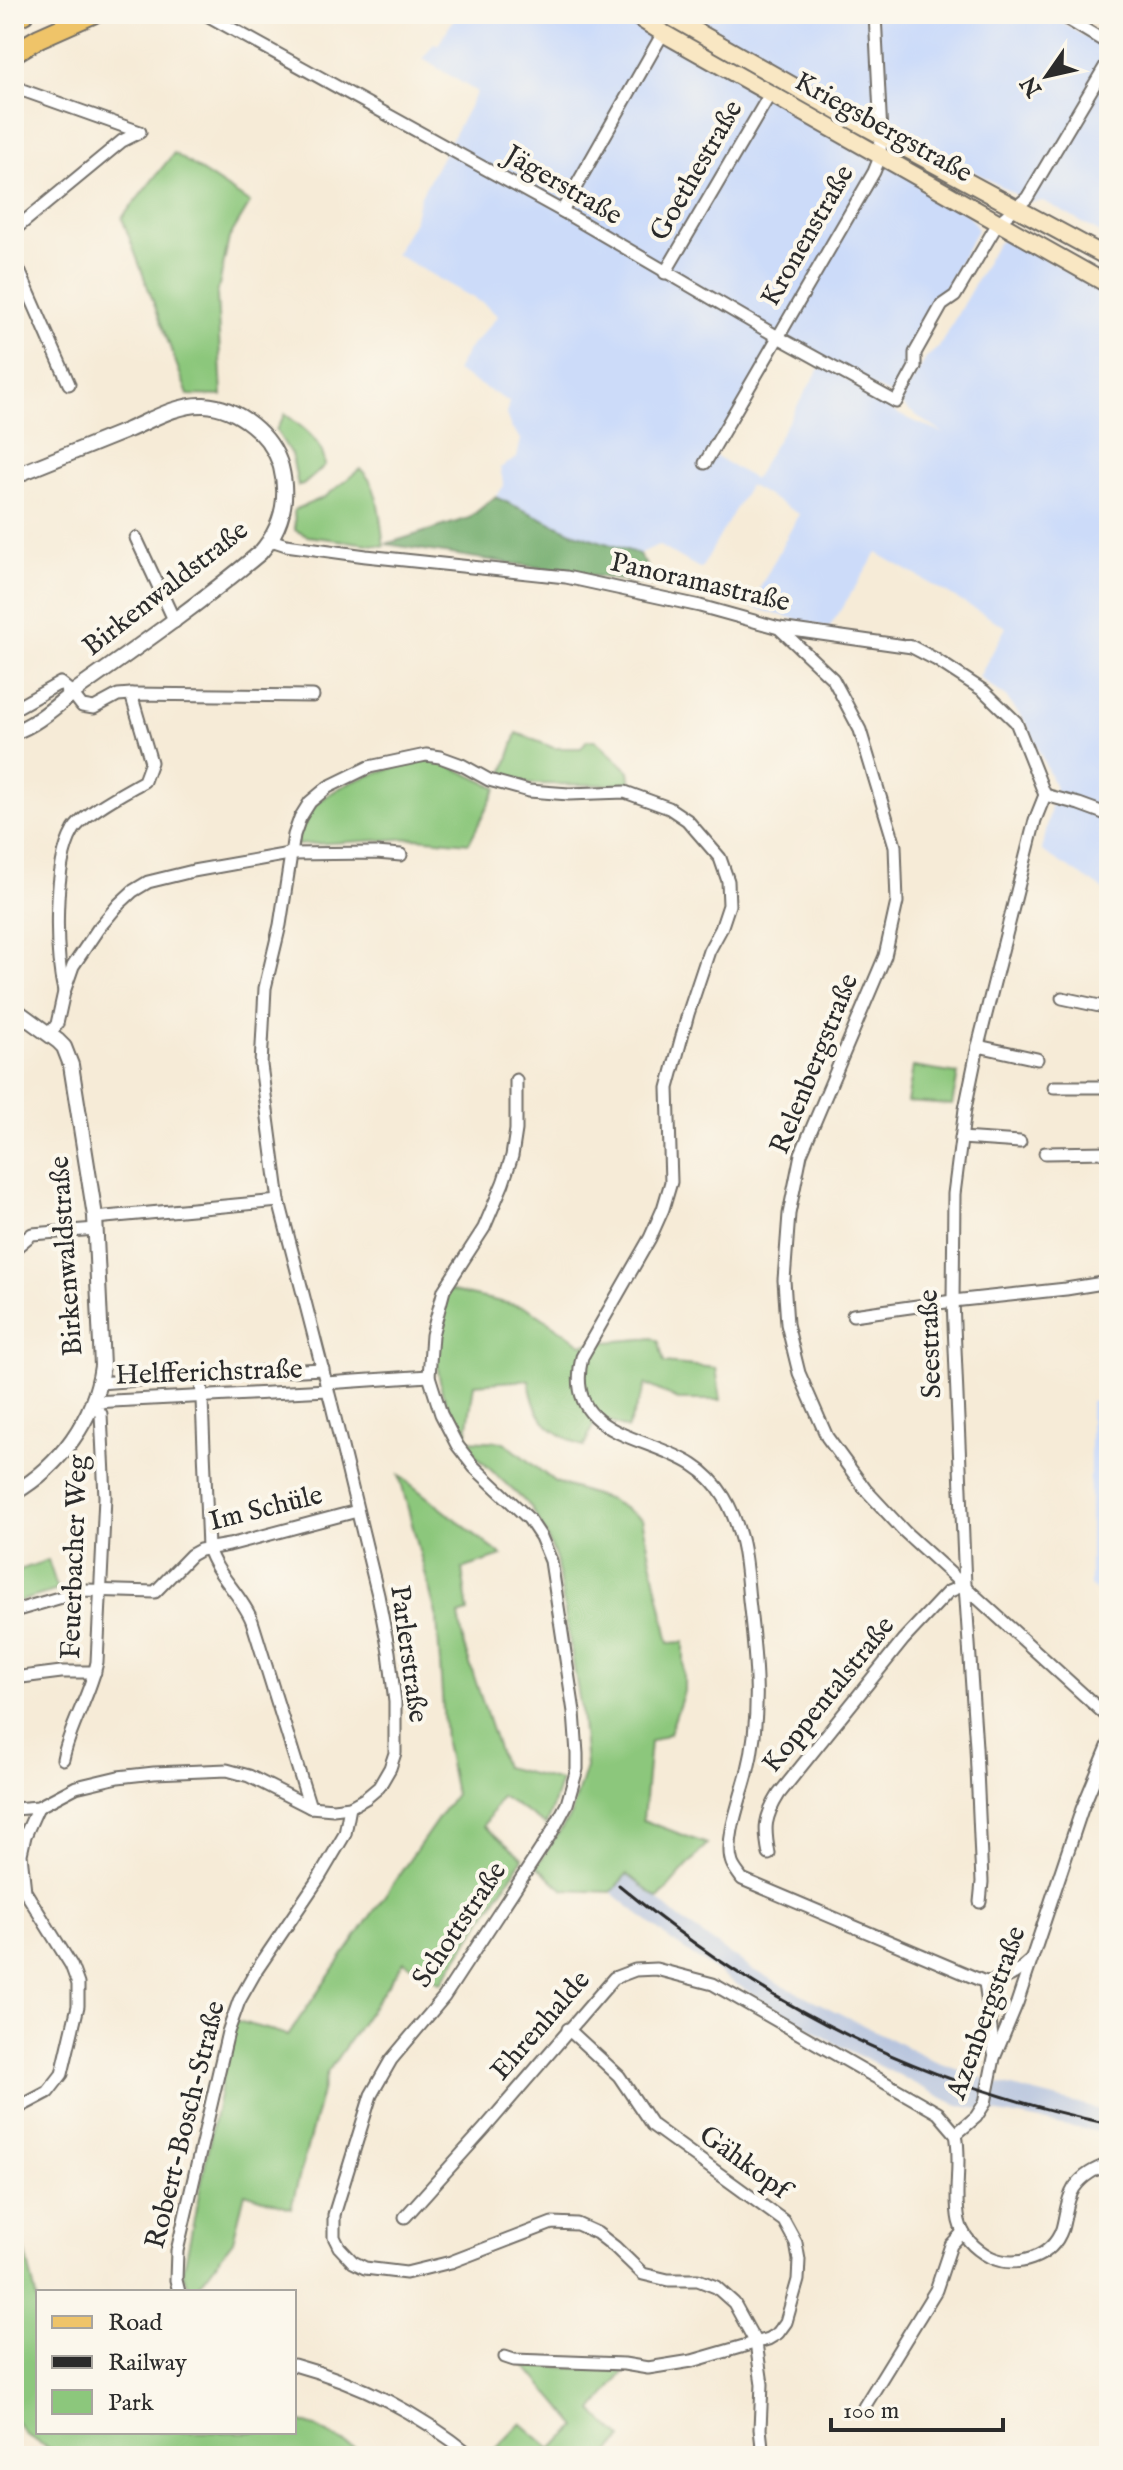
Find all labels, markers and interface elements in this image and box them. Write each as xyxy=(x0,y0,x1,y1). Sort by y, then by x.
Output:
north arrow xyxy=(1007,36,1087,116)
street label: Kriegsbergstraße xyxy=(788,65,978,191)
text: N xyxy=(1015,70,1050,103)
street label: Goethestraße xyxy=(643,94,751,248)
street label: Jägerstraße xyxy=(495,137,628,234)
street label: Kronenstraße xyxy=(754,159,863,313)
street label: Birkenwaldstraße xyxy=(76,513,256,665)
street label: Panoramastraße xyxy=(607,545,793,621)
street label: Relenbergstraße xyxy=(763,968,867,1159)
street label: Birkenwaldstraße xyxy=(43,1155,91,1357)
street label: Seestraße xyxy=(912,1289,950,1399)
street label: Helfferichstraße xyxy=(115,1352,303,1394)
street label: Feuerbacher Weg xyxy=(54,1453,96,1660)
street label: Im Schüle xyxy=(206,1478,327,1540)
street label: Parlerstraße xyxy=(381,1583,435,1725)
street label: Koppentalstraße xyxy=(755,1609,903,1781)
street label: Schottstraße xyxy=(405,1855,515,1995)
street label: Azenbergstraße xyxy=(939,1921,1035,2105)
street label: Ehrenhalde xyxy=(484,1964,598,2088)
street label: Robert-Bosch-Straße xyxy=(138,1997,234,2252)
street label: Gähkopf xyxy=(692,2118,800,2211)
legend xyxy=(36,2290,296,2434)
text: Road xyxy=(108,2308,162,2339)
text: Railway xyxy=(108,2348,187,2379)
scale bar xyxy=(831,2382,1003,2432)
text: Park xyxy=(108,2388,154,2419)
text: 100 m xyxy=(843,2396,899,2427)

